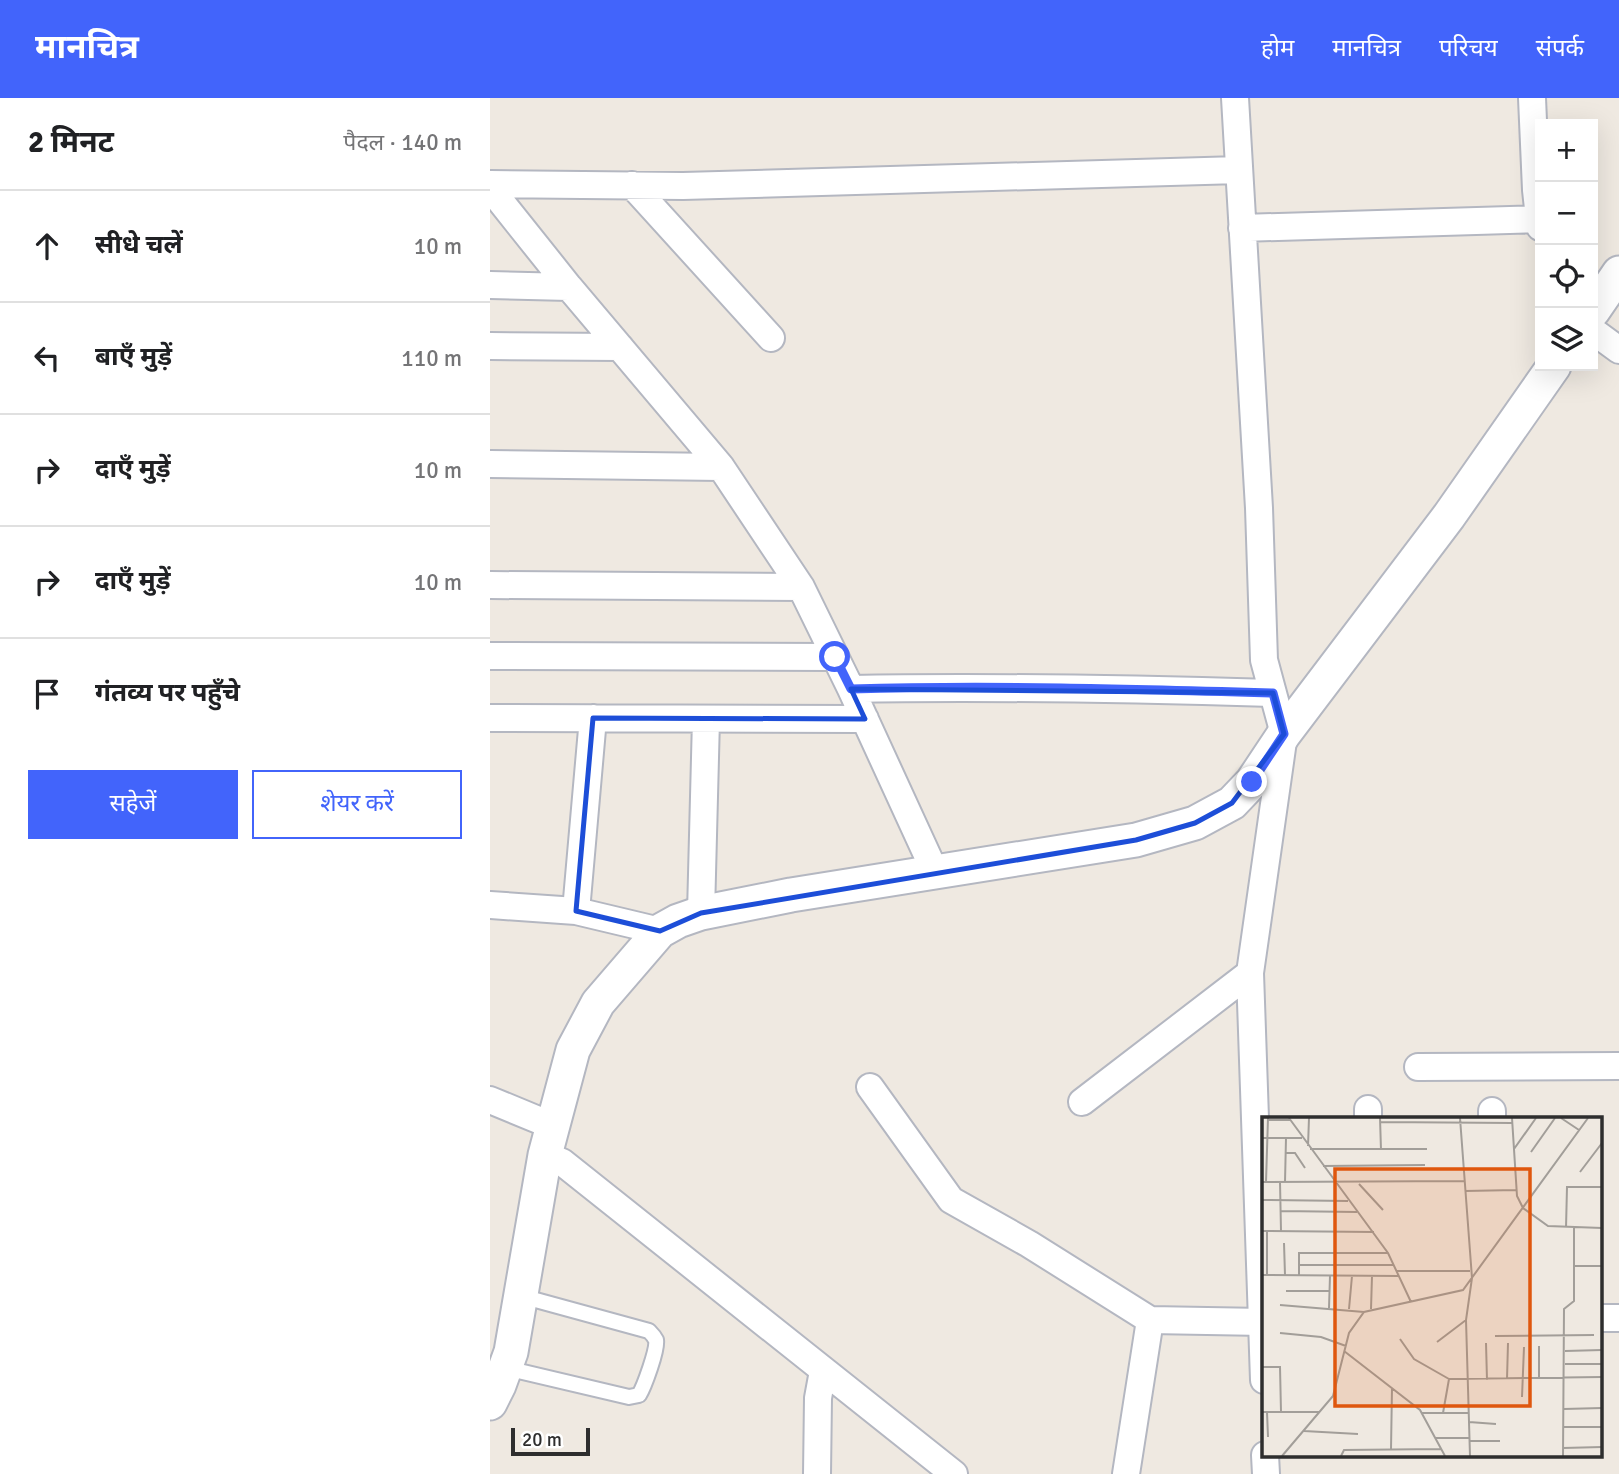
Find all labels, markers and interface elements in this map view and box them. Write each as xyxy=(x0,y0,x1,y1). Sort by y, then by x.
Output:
text: मानचित्र xyxy=(35,27,139,68)
text: होम xyxy=(1261,33,1294,63)
text: मानचित्र xyxy=(1332,33,1401,63)
text: परिचय xyxy=(1439,33,1498,63)
text: संपर्क xyxy=(1536,33,1584,63)
map controls xyxy=(1535,119,1598,371)
button: + xyxy=(1535,119,1598,182)
text: 2 मिनट xyxy=(28,124,114,161)
text: पैदल · 140 m xyxy=(343,128,462,157)
button: − xyxy=(1535,182,1598,245)
icon: ahead xyxy=(28,227,66,265)
text: सीधे चलें xyxy=(95,229,183,261)
text: 10 m xyxy=(414,232,462,261)
button: locate xyxy=(1535,245,1598,308)
button: layers xyxy=(1535,308,1598,371)
icon: left xyxy=(28,339,66,377)
text: बाएँ मुड़ें xyxy=(95,341,172,373)
text: 110 m xyxy=(401,344,462,373)
icon: right xyxy=(28,451,66,489)
text: दाएँ मुड़ें xyxy=(95,453,171,485)
text: 10 m xyxy=(414,456,462,485)
icon: right xyxy=(28,563,66,601)
text: दाएँ मुड़ें xyxy=(95,565,171,597)
text: 10 m xyxy=(414,568,462,597)
route start xyxy=(819,641,850,672)
icon: arrive xyxy=(28,675,66,713)
text: गंतव्य पर पहुँचे xyxy=(95,677,240,709)
route end xyxy=(1236,766,1267,797)
button: सहेजें xyxy=(28,770,238,839)
button: शेयर करें xyxy=(252,770,462,839)
inset map xyxy=(1262,1117,1602,1456)
scale bar xyxy=(511,1425,590,1457)
text: 20 m xyxy=(522,1428,562,1452)

